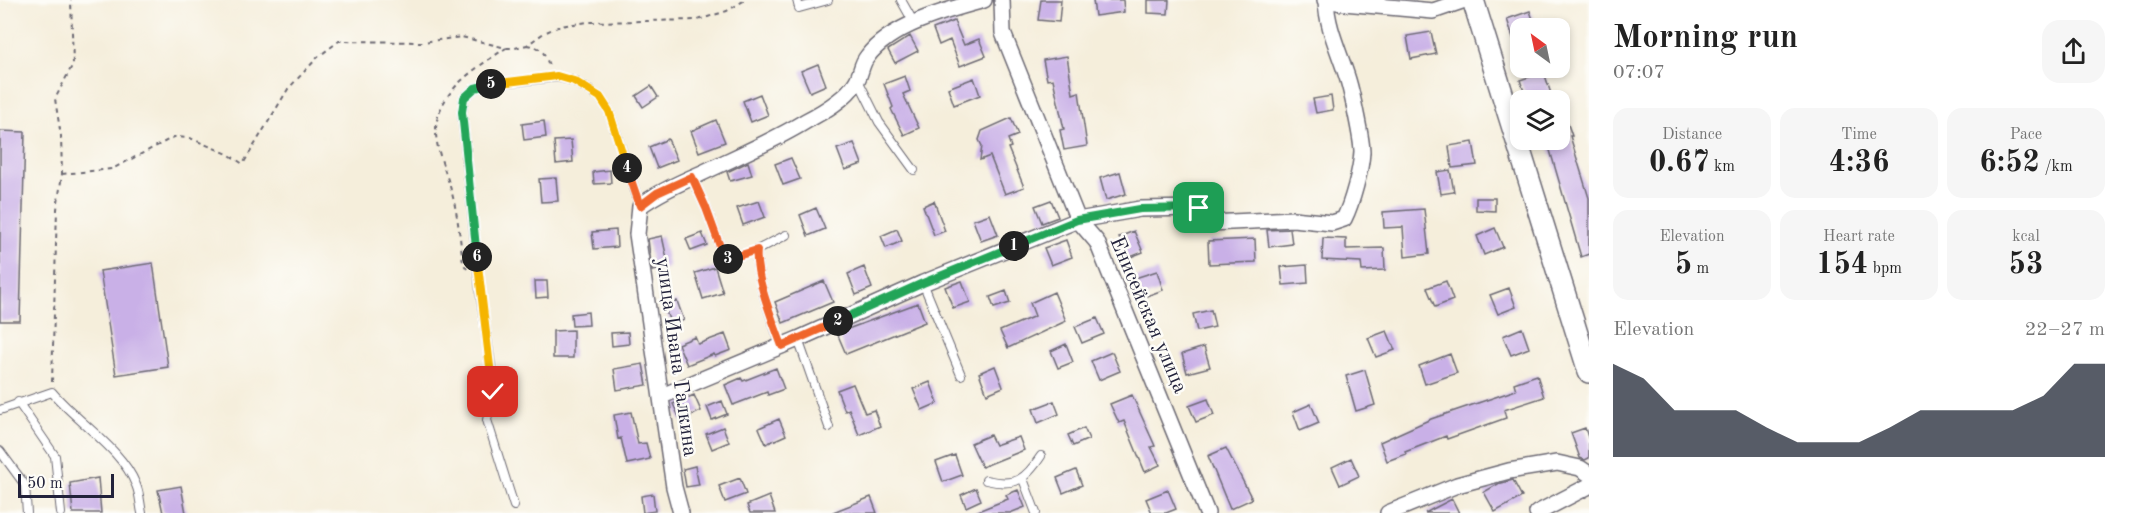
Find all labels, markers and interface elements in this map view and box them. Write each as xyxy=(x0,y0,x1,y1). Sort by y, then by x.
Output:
north arrow xyxy=(1510,18,1570,78)
map controls xyxy=(1510,18,1570,150)
button: share xyxy=(2042,20,2105,83)
text: Morning run xyxy=(1613,22,1798,55)
text: 07:07 xyxy=(1613,63,1665,83)
pin: 5 xyxy=(476,69,506,99)
text: 5 xyxy=(486,76,496,92)
button: layers xyxy=(1510,90,1570,150)
text: Distance xyxy=(1662,127,1722,143)
text: Time xyxy=(1841,127,1877,143)
text: Pace xyxy=(2010,127,2042,143)
text: 0.67 xyxy=(1649,148,1710,178)
text: 4:36 xyxy=(1829,148,1889,178)
text: 6:52 xyxy=(1979,148,2040,178)
pin: 4 xyxy=(612,153,642,183)
text: km xyxy=(1710,159,1735,175)
text: /km xyxy=(2040,159,2073,175)
text: 4 xyxy=(622,160,632,176)
pin xyxy=(1173,182,1224,233)
icon: arrive xyxy=(1182,191,1215,224)
text: Elevation xyxy=(1659,229,1725,245)
text: Heart rate xyxy=(1823,229,1895,245)
text: kcal xyxy=(2012,229,2040,245)
pin: 1 xyxy=(999,231,1029,261)
street label: Енисейская улица xyxy=(1106,234,1190,396)
text: 1 xyxy=(1009,238,1019,254)
pin: 6 xyxy=(462,242,492,272)
pin: 3 xyxy=(713,244,743,274)
text: 6 xyxy=(472,249,482,265)
text: 5 xyxy=(1675,250,1692,280)
text: 154 xyxy=(1816,250,1868,280)
text: 53 xyxy=(2009,250,2043,280)
text: 3 xyxy=(723,251,733,267)
street label: улица Ивана Галкина xyxy=(652,256,700,458)
text: m xyxy=(1692,261,1709,277)
text: bpm xyxy=(1868,261,1902,277)
pin: 2 xyxy=(823,306,853,336)
text: 2 xyxy=(833,313,843,329)
text: Elevation xyxy=(1613,320,1694,340)
text: 22–27 m xyxy=(2025,320,2105,340)
pin xyxy=(467,366,518,417)
icon: check xyxy=(476,375,509,408)
scale bar xyxy=(18,471,114,498)
text: 50 m xyxy=(27,476,63,492)

